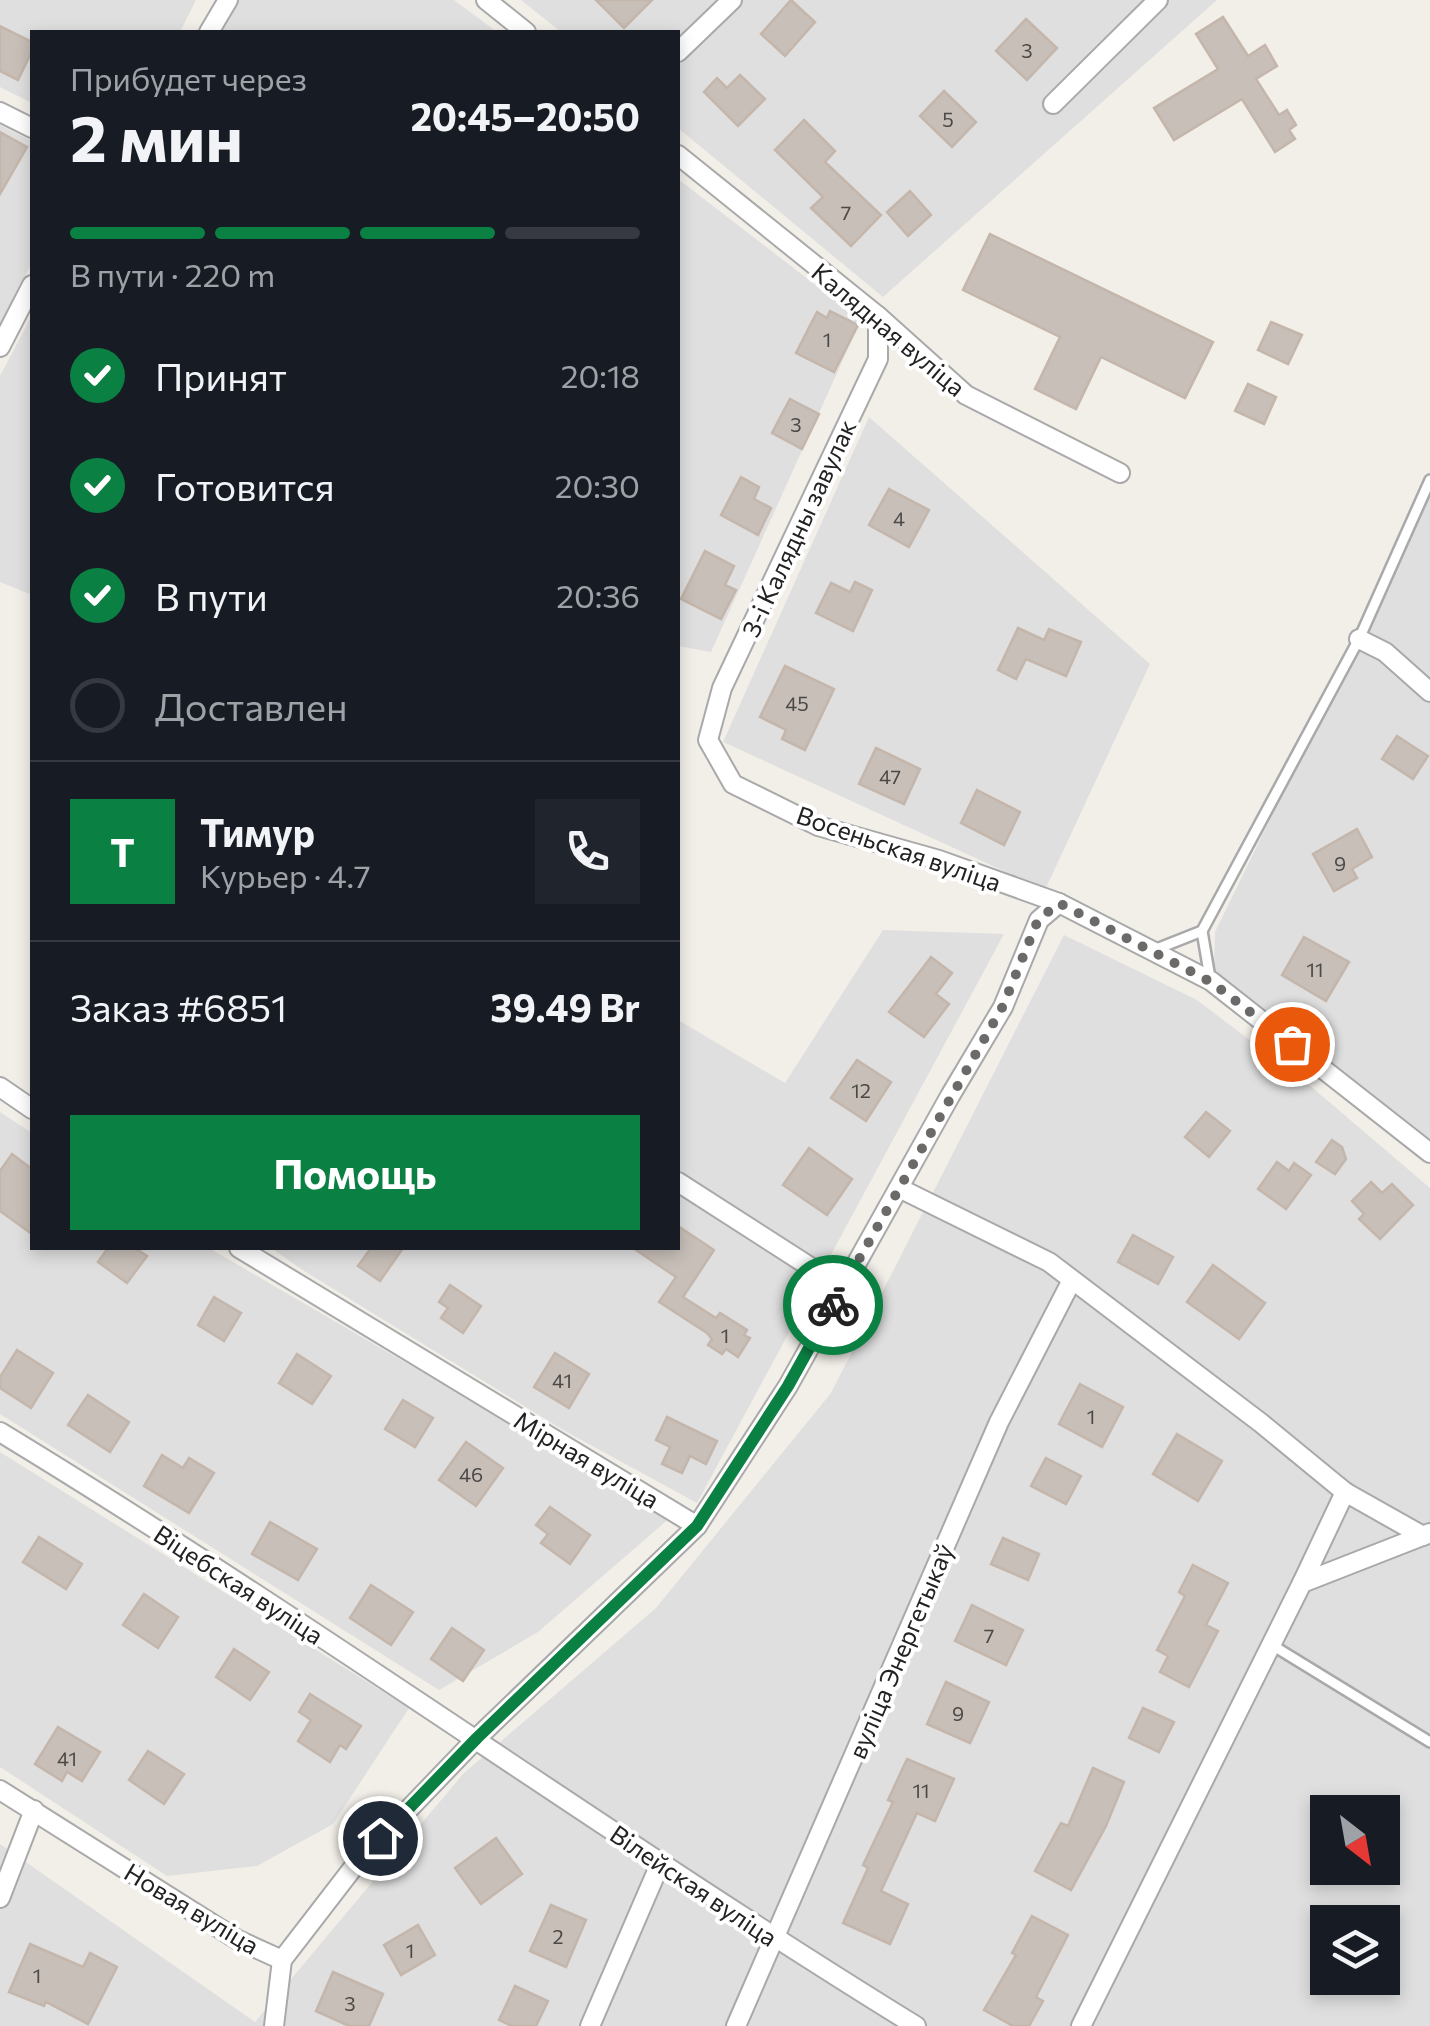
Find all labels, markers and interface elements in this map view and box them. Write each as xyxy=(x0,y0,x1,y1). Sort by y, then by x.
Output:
house number: 3 xyxy=(1021,38,1033,62)
text: Прибудет через xyxy=(70,58,307,98)
text: 20:45–20:50 xyxy=(410,92,640,139)
text: 2 мин xyxy=(70,96,243,175)
house number: 5 xyxy=(942,107,954,131)
house number: 7 xyxy=(841,200,851,224)
text: В пути · 220 m xyxy=(70,254,275,294)
street label: Калядная вуліца xyxy=(806,256,972,402)
house number: 1 xyxy=(823,327,831,351)
icon: check xyxy=(70,348,125,403)
text: Принят xyxy=(155,352,287,399)
text: 20:18 xyxy=(561,355,640,395)
house number: 3 xyxy=(790,412,802,436)
street label: 3-і Калядны завулак xyxy=(734,415,862,641)
icon: check xyxy=(70,458,125,513)
text: Готовится xyxy=(155,462,335,509)
text: 20:30 xyxy=(555,465,640,505)
house number: 4 xyxy=(893,506,905,530)
icon: check xyxy=(70,568,125,623)
text: В пути xyxy=(155,572,268,619)
text: 20:36 xyxy=(556,575,640,615)
text: Доставлен xyxy=(155,682,348,729)
house number: 45 xyxy=(785,691,809,715)
house number: 47 xyxy=(879,764,901,788)
button: phone xyxy=(535,799,640,904)
street label: Восеньская вуліца xyxy=(793,799,1005,897)
text: Тимур xyxy=(200,808,315,855)
text: Т xyxy=(110,828,135,875)
house number: 9 xyxy=(1334,851,1346,875)
text: Курьер · 4.7 xyxy=(200,855,371,895)
house number: 11 xyxy=(1306,957,1324,981)
text: Заказ #6851 xyxy=(70,983,287,1030)
text: 39.49 Br xyxy=(490,983,640,1030)
pin xyxy=(1250,1002,1335,1087)
icon: bag xyxy=(1265,1017,1320,1072)
house number: 12 xyxy=(851,1078,871,1102)
button: Помощь xyxy=(70,1115,640,1230)
courier xyxy=(783,1255,883,1355)
icon: bike xyxy=(806,1278,861,1333)
house number: 1 xyxy=(721,1323,729,1347)
house number: 41 xyxy=(552,1368,572,1392)
street label: Мірная вуліца xyxy=(509,1404,665,1514)
house number: 1 xyxy=(1087,1404,1095,1428)
house number: 46 xyxy=(459,1462,483,1486)
street label: Віцебская вуліца xyxy=(149,1518,329,1650)
street label: вуліца Энергетыкаў xyxy=(841,1539,959,1763)
house number: 7 xyxy=(984,1623,994,1647)
house number: 9 xyxy=(952,1701,964,1725)
house number: 41 xyxy=(57,1746,77,1770)
house number: 11 xyxy=(912,1778,930,1802)
north arrow xyxy=(1310,1795,1400,1885)
map controls xyxy=(1310,1795,1400,1995)
pin xyxy=(338,1796,423,1881)
icon: home xyxy=(353,1811,408,1866)
street label: Вілейская вуліца xyxy=(605,1818,783,1952)
street label: Новая вуліца xyxy=(119,1856,265,1960)
button: layers xyxy=(1310,1905,1400,1995)
house number: 2 xyxy=(552,1924,564,1948)
house number: 1 xyxy=(406,1938,414,1962)
house number: 1 xyxy=(33,1963,41,1987)
house number: 3 xyxy=(344,1991,356,2015)

